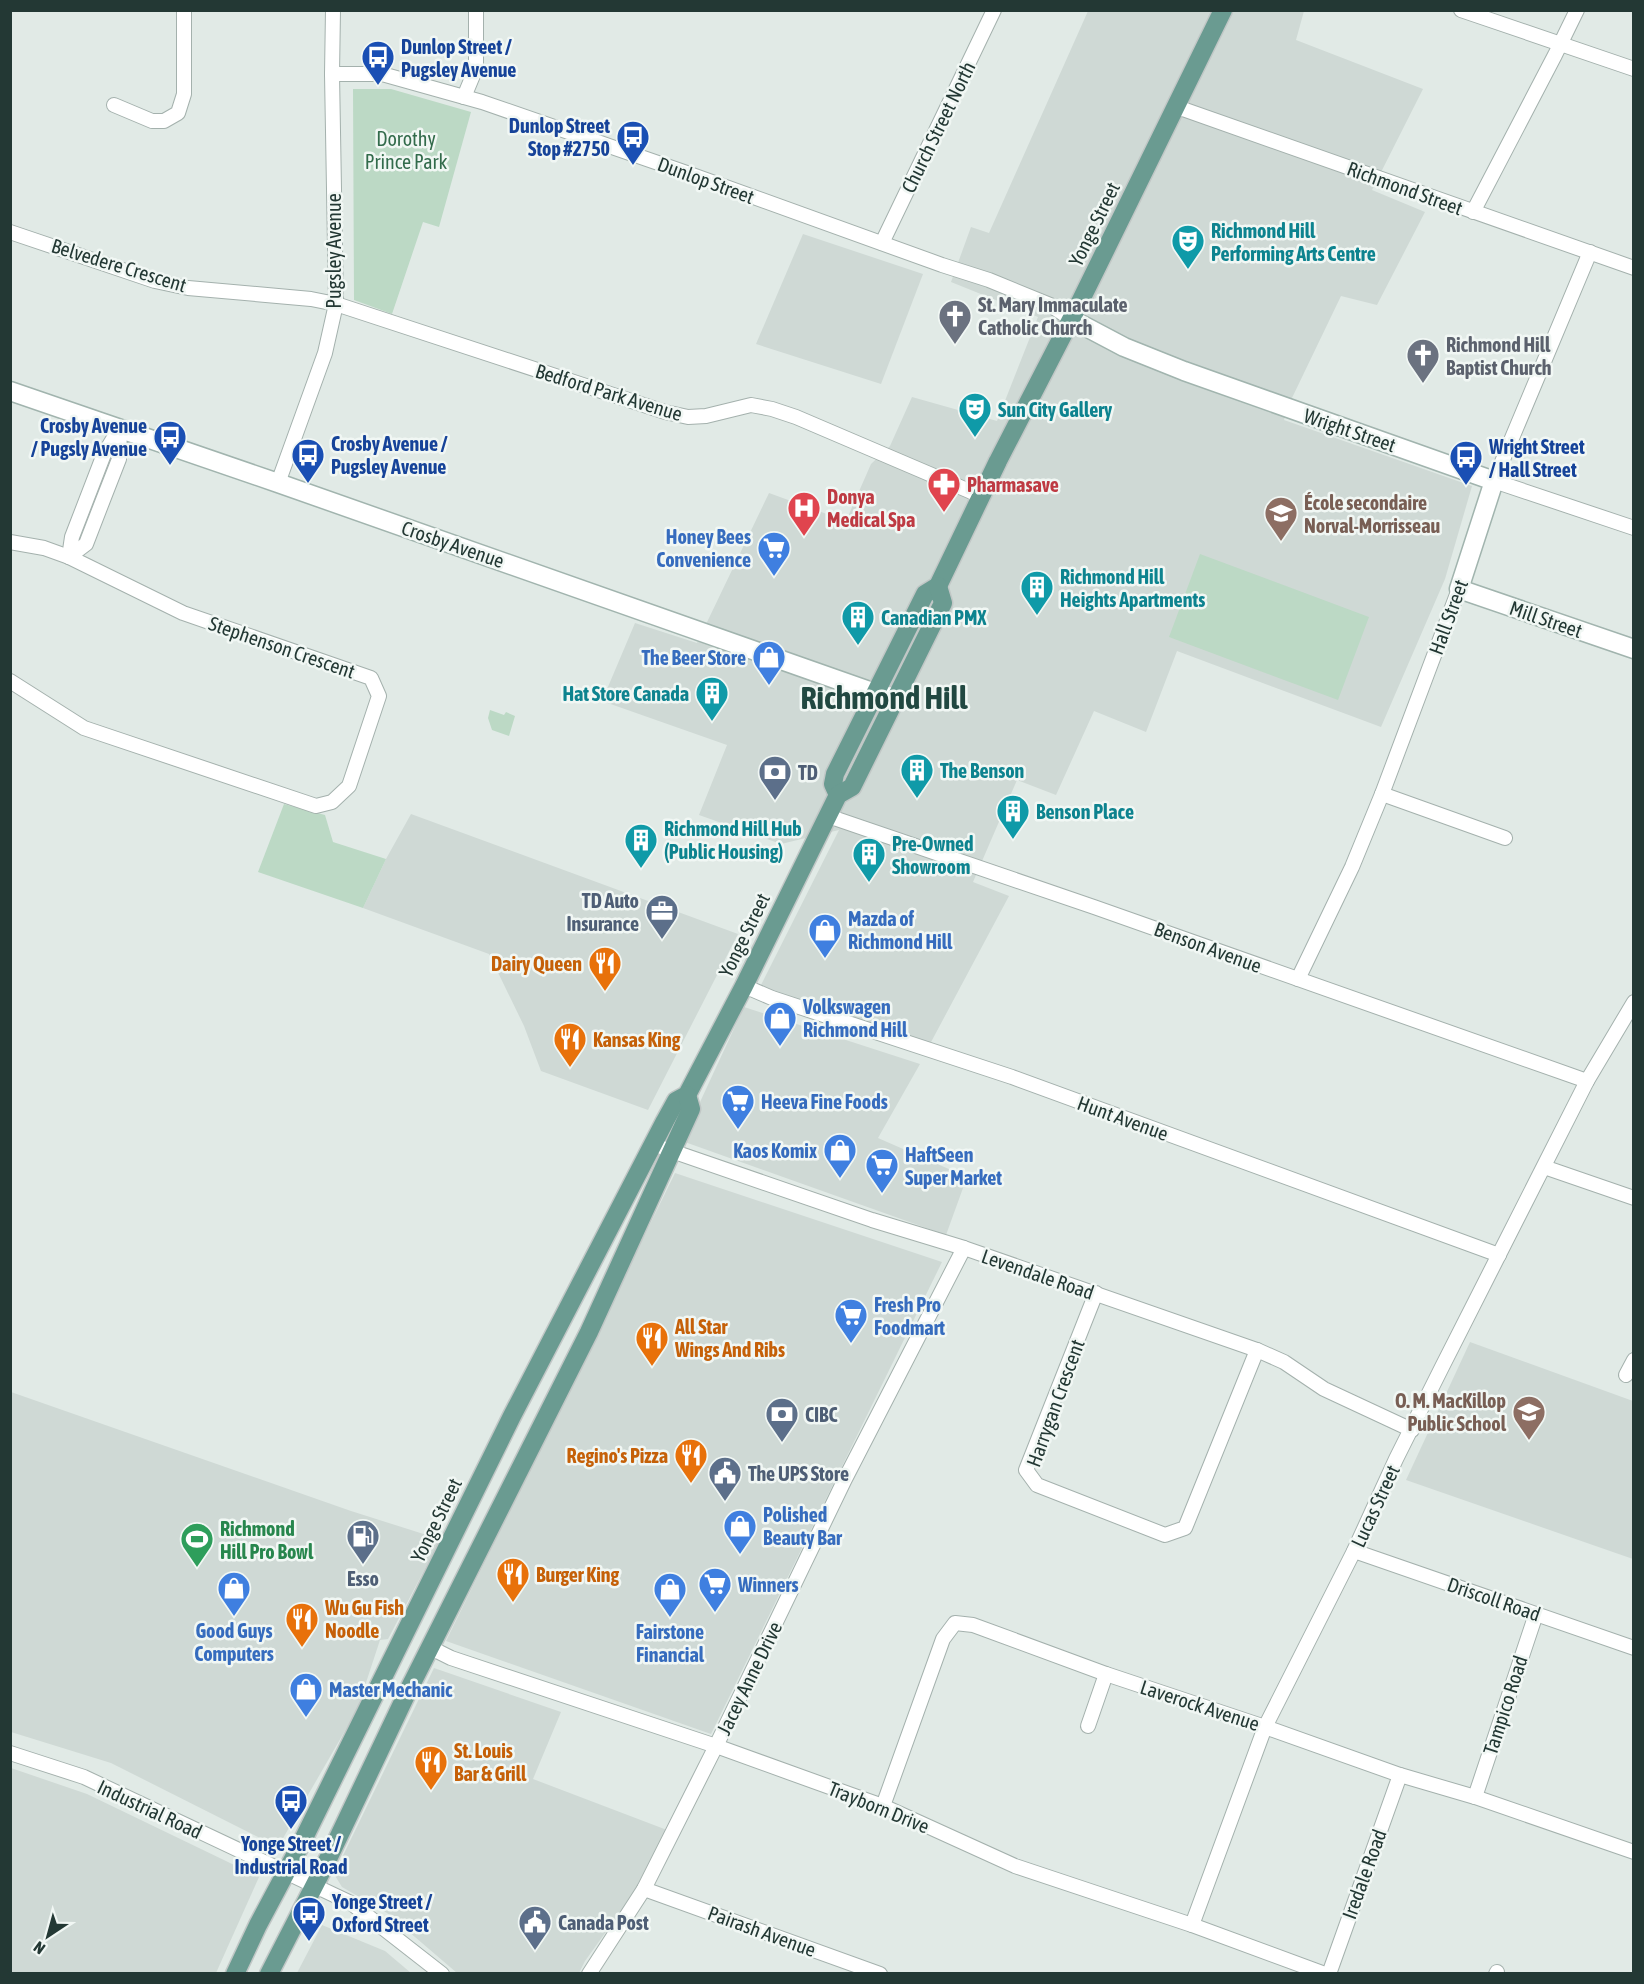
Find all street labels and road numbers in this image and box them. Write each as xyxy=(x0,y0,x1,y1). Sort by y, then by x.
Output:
street label: Church Street North xyxy=(896,58,980,196)
street label: Dunlop Street xyxy=(655,152,758,208)
street label: Richmond Street xyxy=(1344,156,1466,220)
street label: Yonge Street xyxy=(1064,178,1124,270)
street label: Pugsley Avenue xyxy=(322,193,345,309)
street label: Belvedere Crescent xyxy=(49,234,189,297)
street label: Bedford Park Avenue xyxy=(533,359,685,425)
street label: Wright Street xyxy=(1301,404,1399,457)
street label: Crosby Avenue xyxy=(399,516,507,572)
street label: Hall Street xyxy=(1424,576,1472,658)
street label: Mill Street xyxy=(1507,596,1586,642)
street label: Stephenson Crescent xyxy=(206,611,358,683)
street label: Yonge Street xyxy=(714,889,774,981)
street label: Benson Avenue xyxy=(1151,917,1265,977)
street label: Hunt Avenue xyxy=(1075,1091,1171,1145)
street label: Levendale Road xyxy=(979,1244,1097,1304)
street label: Harrygan Crescent xyxy=(1021,1336,1089,1470)
street label: Lucas Street xyxy=(1346,1461,1404,1551)
street label: Yonge Street xyxy=(406,1474,466,1566)
street label: Driscoll Road xyxy=(1444,1572,1544,1626)
street label: Jacey Anne Drive xyxy=(712,1618,786,1738)
street label: Tampico Road xyxy=(1478,1653,1532,1757)
street label: Laverock Avenue xyxy=(1138,1675,1262,1735)
street label: Industrial Road xyxy=(94,1775,206,1843)
street label: Trayborn Drive xyxy=(825,1776,933,1838)
street label: Iredale Road xyxy=(1337,1826,1391,1922)
street label: Pairash Avenue xyxy=(705,1901,819,1961)

